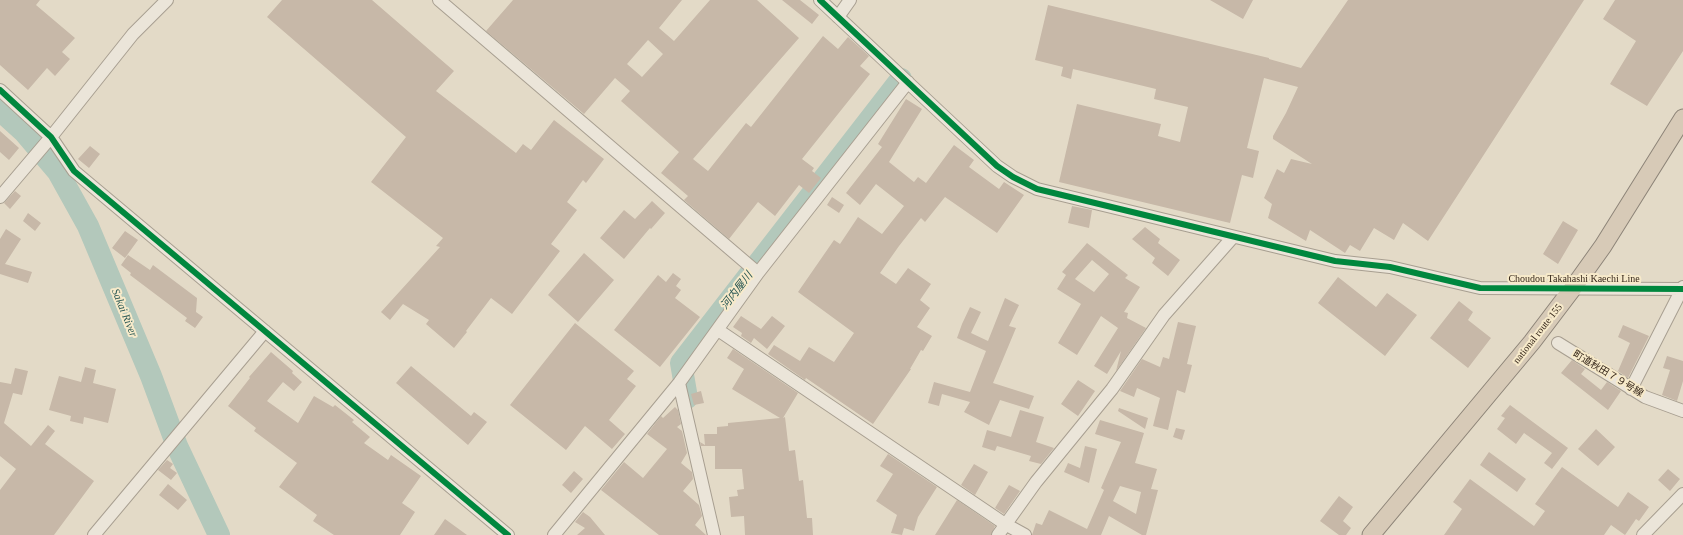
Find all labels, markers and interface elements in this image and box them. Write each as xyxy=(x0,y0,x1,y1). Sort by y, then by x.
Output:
water label: 河内屋川 xyxy=(718,270,756,312)
street label: Choudou Takahashi Kaechi Line xyxy=(1508,273,1640,285)
water label: Sakai River xyxy=(108,287,140,339)
street label: national route 155 xyxy=(1511,302,1565,366)
street label: 町道秋田７９号線 xyxy=(1571,348,1645,400)

